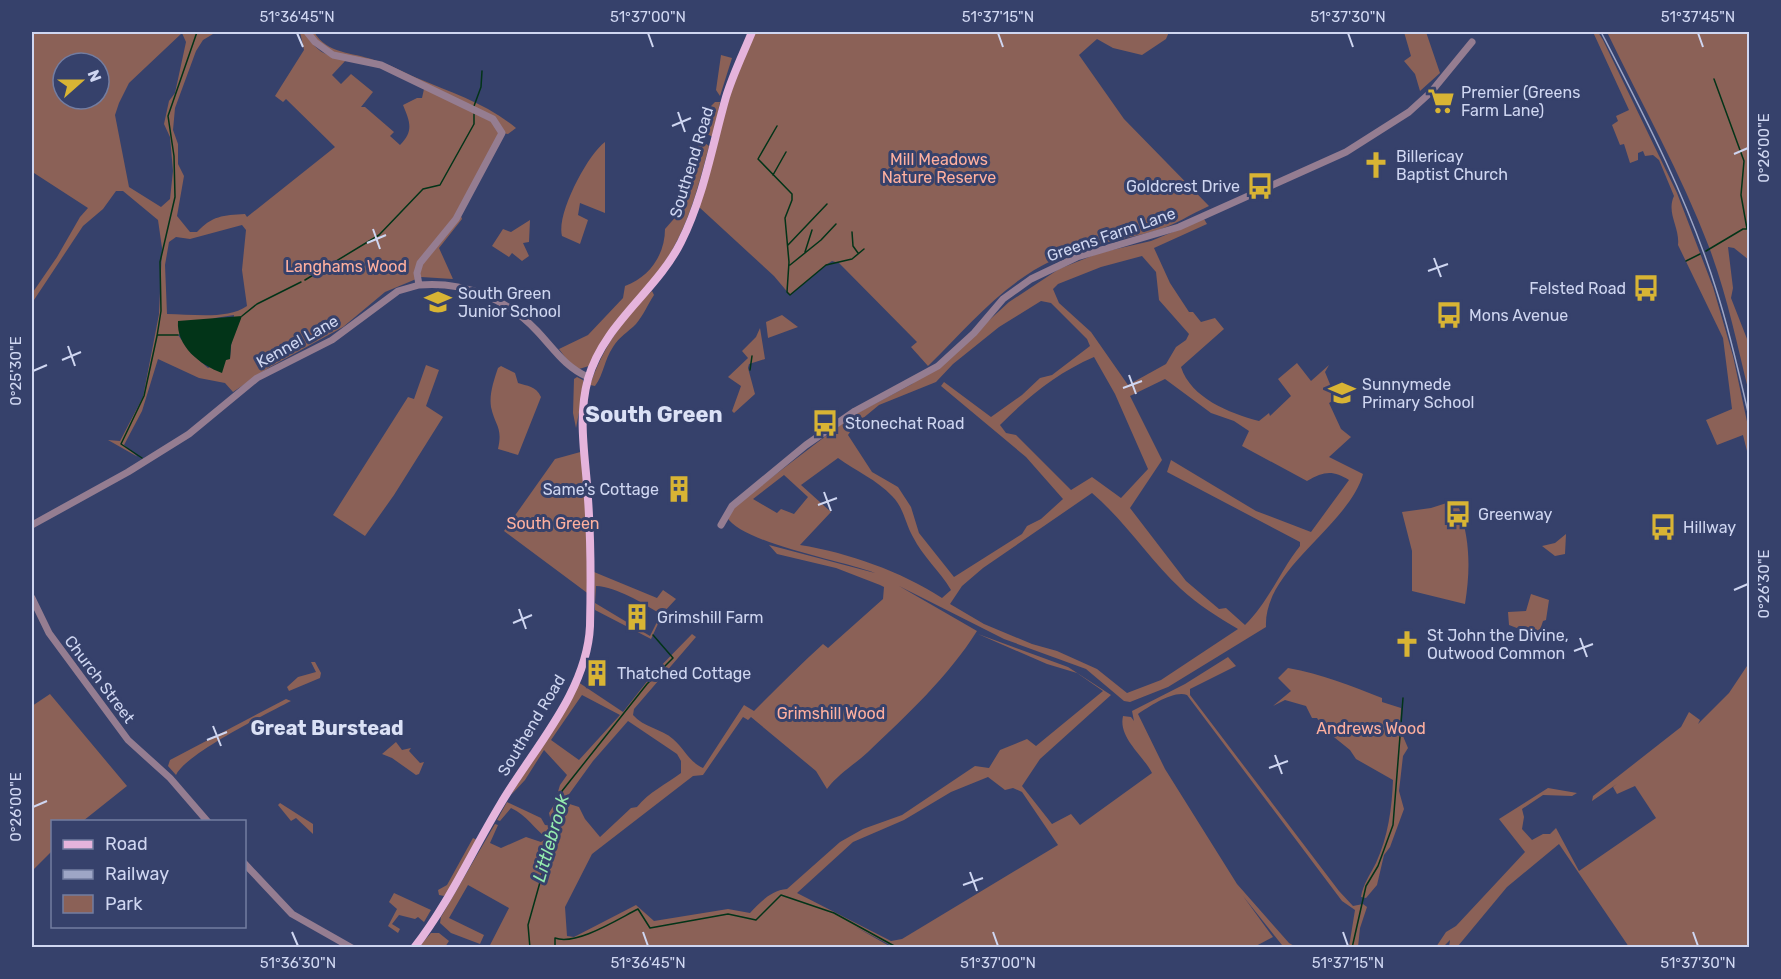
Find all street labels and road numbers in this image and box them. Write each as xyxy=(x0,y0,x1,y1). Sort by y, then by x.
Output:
street label: Southend Road xyxy=(666,104,717,220)
street label: Greens Farm Lane xyxy=(1044,204,1178,265)
street label: Kennel Lane xyxy=(253,311,342,372)
street label: Church Street xyxy=(61,632,139,727)
street label: Southend Road xyxy=(494,671,569,779)

